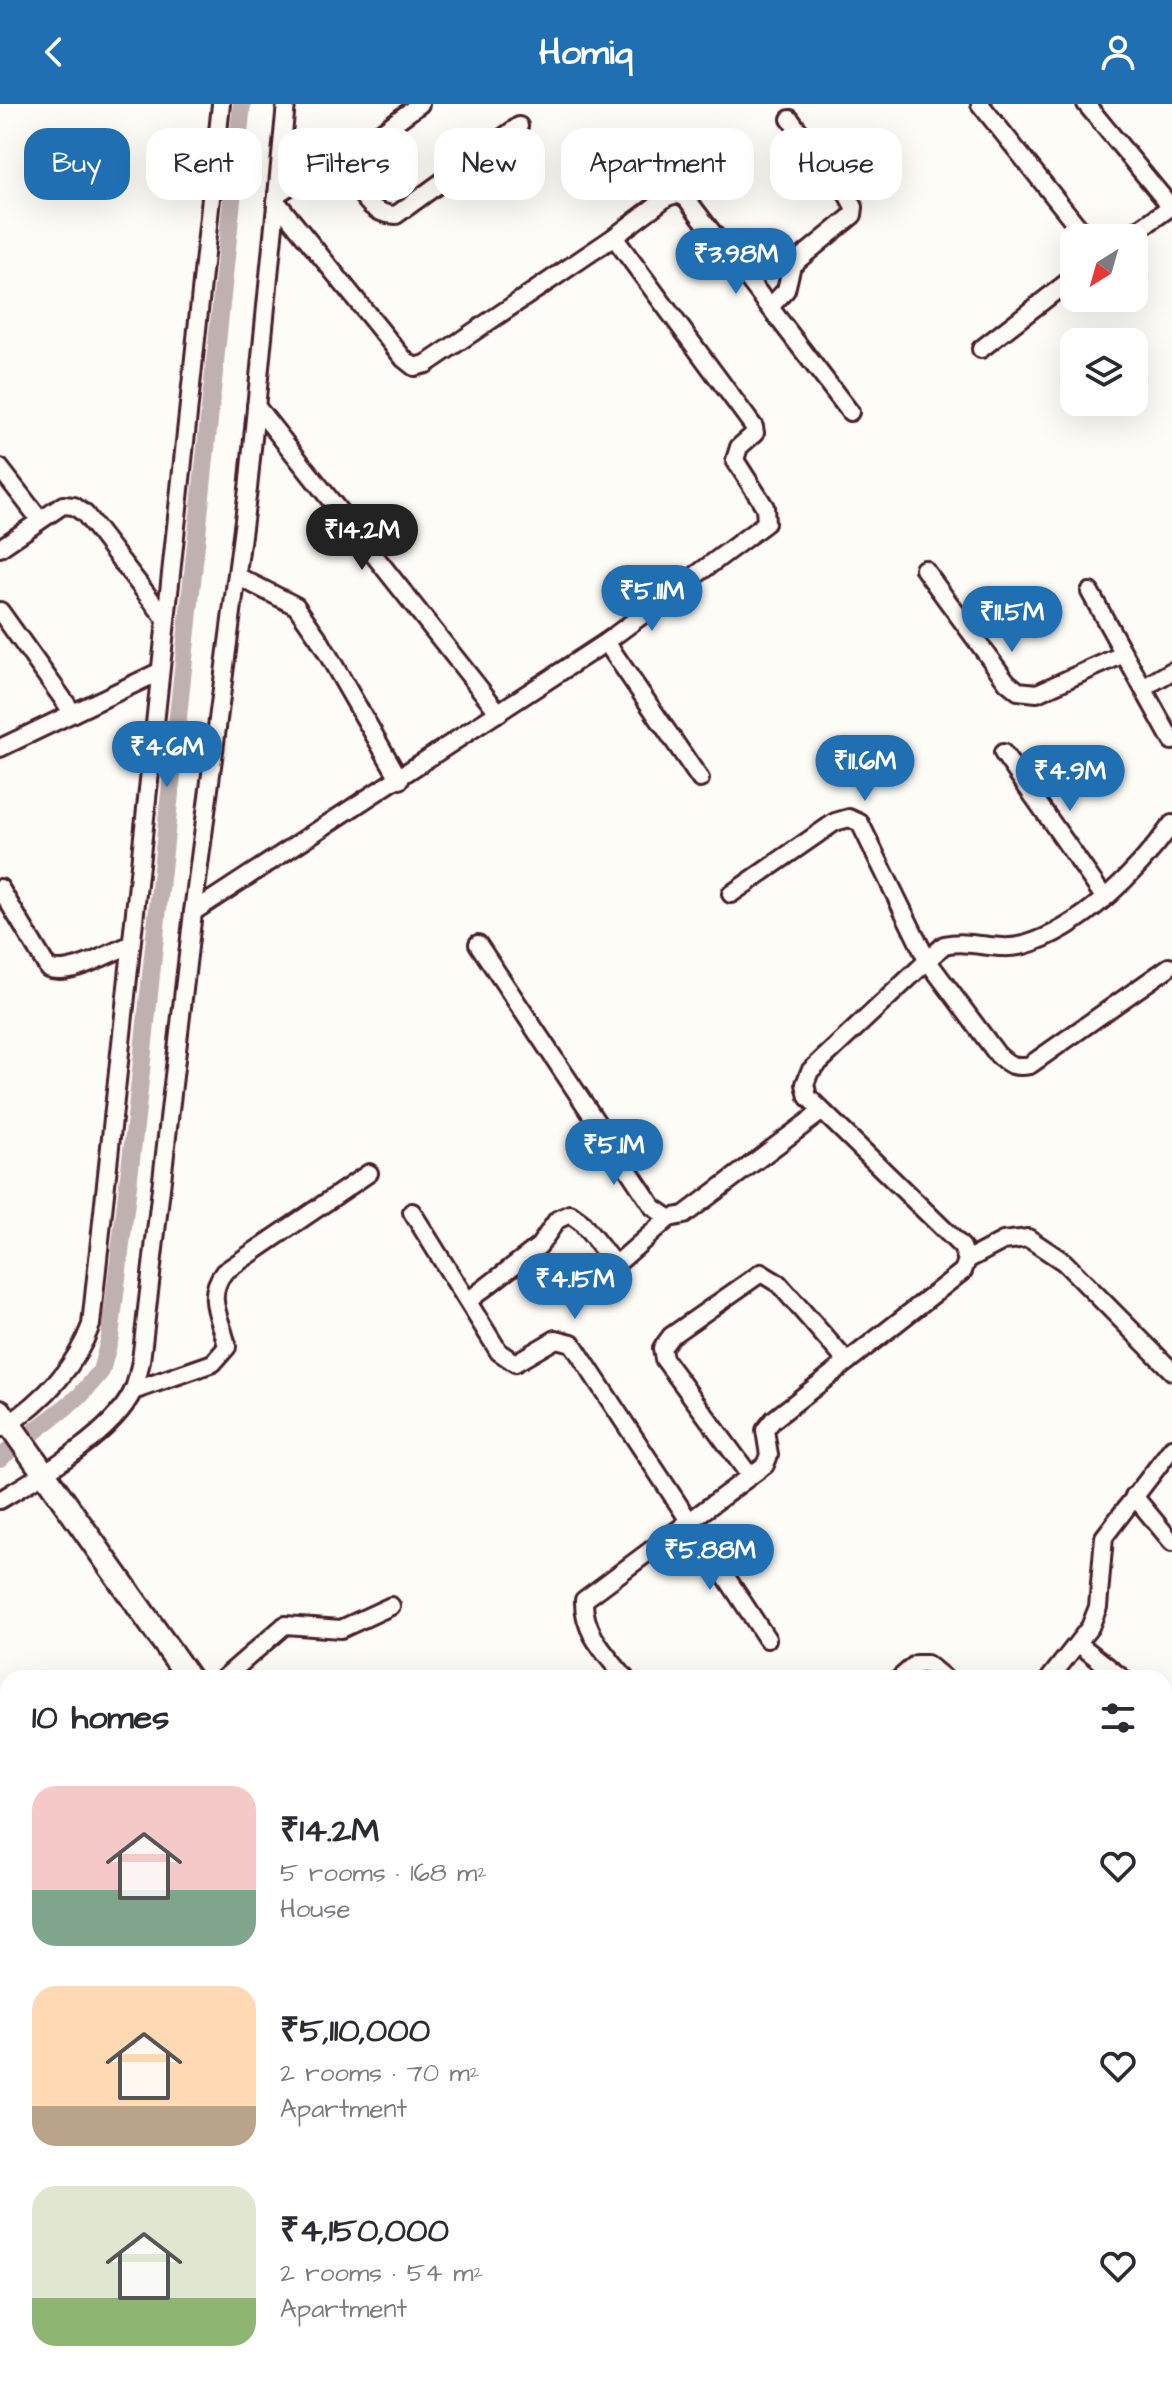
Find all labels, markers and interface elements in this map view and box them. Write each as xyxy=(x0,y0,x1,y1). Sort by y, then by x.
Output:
text: Homiq xyxy=(539,27,633,78)
icon: back xyxy=(32,30,76,74)
icon: person xyxy=(1096,30,1140,74)
chip: Buy xyxy=(24,128,130,200)
chip: Rent xyxy=(146,128,262,200)
chip: Filters xyxy=(278,128,418,200)
chip: New xyxy=(434,128,545,200)
chip: Apartment xyxy=(561,128,754,200)
chip: House xyxy=(770,128,902,200)
north arrow xyxy=(1060,224,1148,312)
map controls xyxy=(1060,224,1148,416)
pin: ₹3.98M xyxy=(671,228,801,296)
text: ₹3.98M xyxy=(694,236,778,272)
button: layers xyxy=(1060,328,1148,416)
pin: ₹14.2M xyxy=(297,504,427,572)
text: ₹14.2M xyxy=(324,512,400,548)
pin: ₹5.11M xyxy=(587,565,717,633)
text: ₹5.11M xyxy=(619,573,685,609)
pin: ₹11.5M xyxy=(947,586,1077,654)
text: ₹11.5M xyxy=(979,594,1045,630)
pin: ₹4.6M xyxy=(111,721,223,789)
text: ₹4.6M xyxy=(130,729,204,765)
pin: ₹11.6M xyxy=(800,735,930,803)
text: ₹11.6M xyxy=(834,743,897,779)
pin: ₹4.9M xyxy=(1014,745,1126,813)
text: ₹4.9M xyxy=(1034,753,1106,789)
pin: ₹5.1M xyxy=(558,1119,670,1187)
text: ₹5.1M xyxy=(583,1127,645,1163)
pin: ₹4.15M xyxy=(510,1253,640,1321)
text: ₹4.15M xyxy=(535,1261,615,1297)
pin: ₹5.88M xyxy=(645,1524,775,1592)
text: ₹5.88M xyxy=(664,1532,756,1568)
text: 10 homes xyxy=(32,1694,169,1742)
icon: filters xyxy=(1096,1696,1140,1740)
text: ₹14.2M xyxy=(280,1807,379,1855)
icon: home xyxy=(96,1818,192,1914)
icon: heart xyxy=(1096,1844,1140,1888)
text: 5 rooms · 168 m² xyxy=(280,1855,487,1891)
text: House xyxy=(280,1891,351,1927)
text: ₹5,110,000 xyxy=(280,2007,430,2055)
icon: home xyxy=(96,2018,192,2114)
icon: heart xyxy=(1096,2044,1140,2088)
text: 2 rooms · 70 m² xyxy=(280,2055,479,2091)
text: Apartment xyxy=(280,2091,407,2127)
text: ₹4,150,000 xyxy=(280,2207,449,2255)
icon: home xyxy=(96,2218,192,2314)
icon: heart xyxy=(1096,2244,1140,2288)
text: 2 rooms · 54 m² xyxy=(280,2255,483,2291)
text: Apartment xyxy=(280,2291,407,2327)

